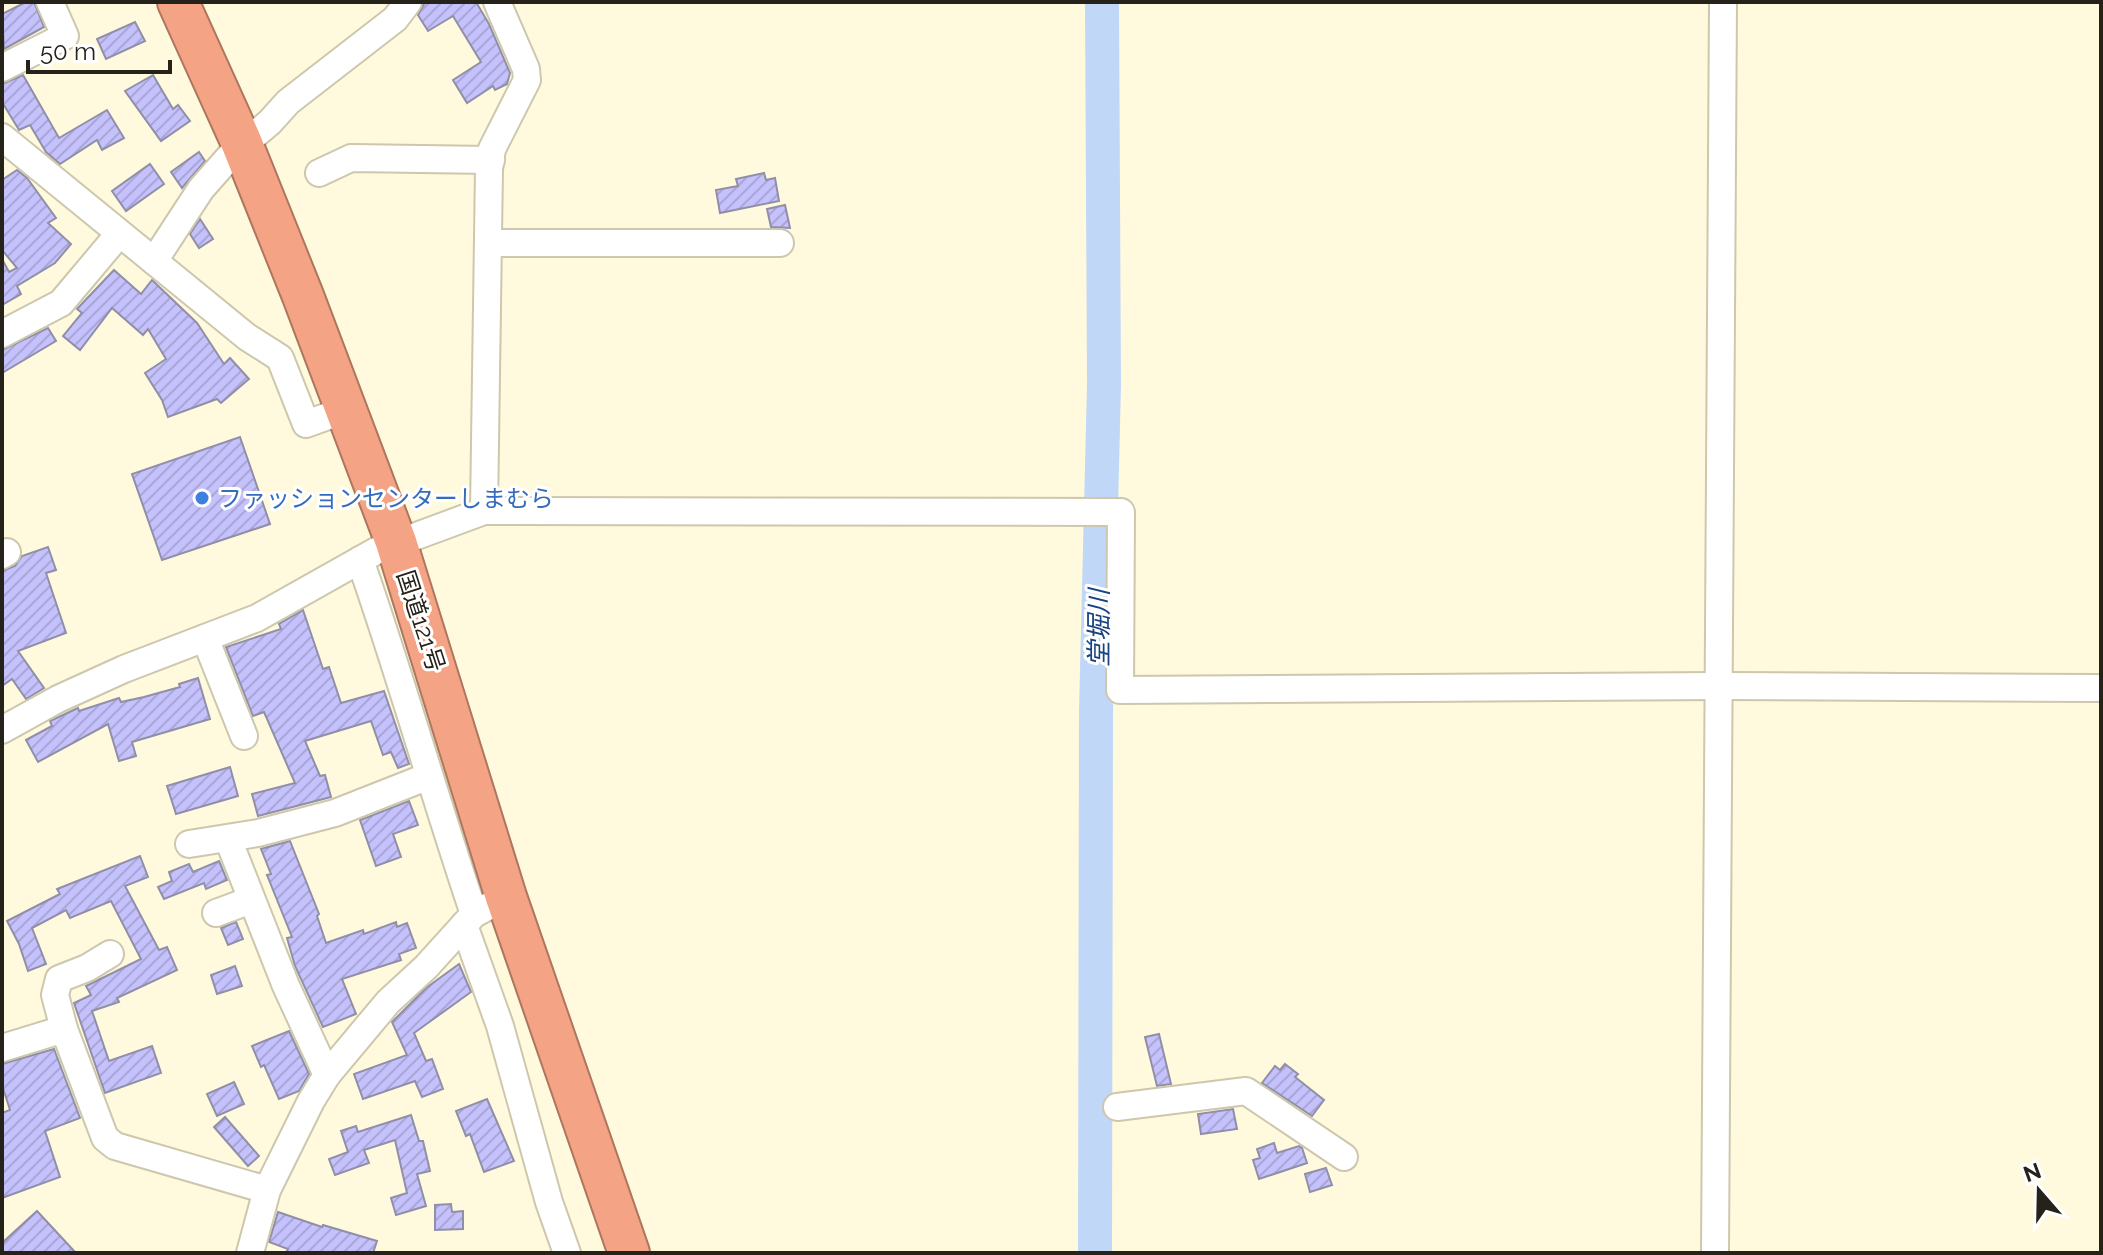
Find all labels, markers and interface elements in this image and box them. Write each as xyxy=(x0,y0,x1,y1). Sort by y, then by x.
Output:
scale bar xyxy=(28,24,170,74)
text: 50 m xyxy=(40,37,96,66)
place label: ファッションセンターしまむら xyxy=(218,484,554,513)
marker: ファッションセンターしまむら xyxy=(193,489,211,507)
street label: 国道121号 xyxy=(391,567,451,675)
water label: 堂堀川 xyxy=(1084,586,1114,667)
north arrow xyxy=(1999,1151,2079,1231)
text: N xyxy=(2020,1157,2044,1187)

